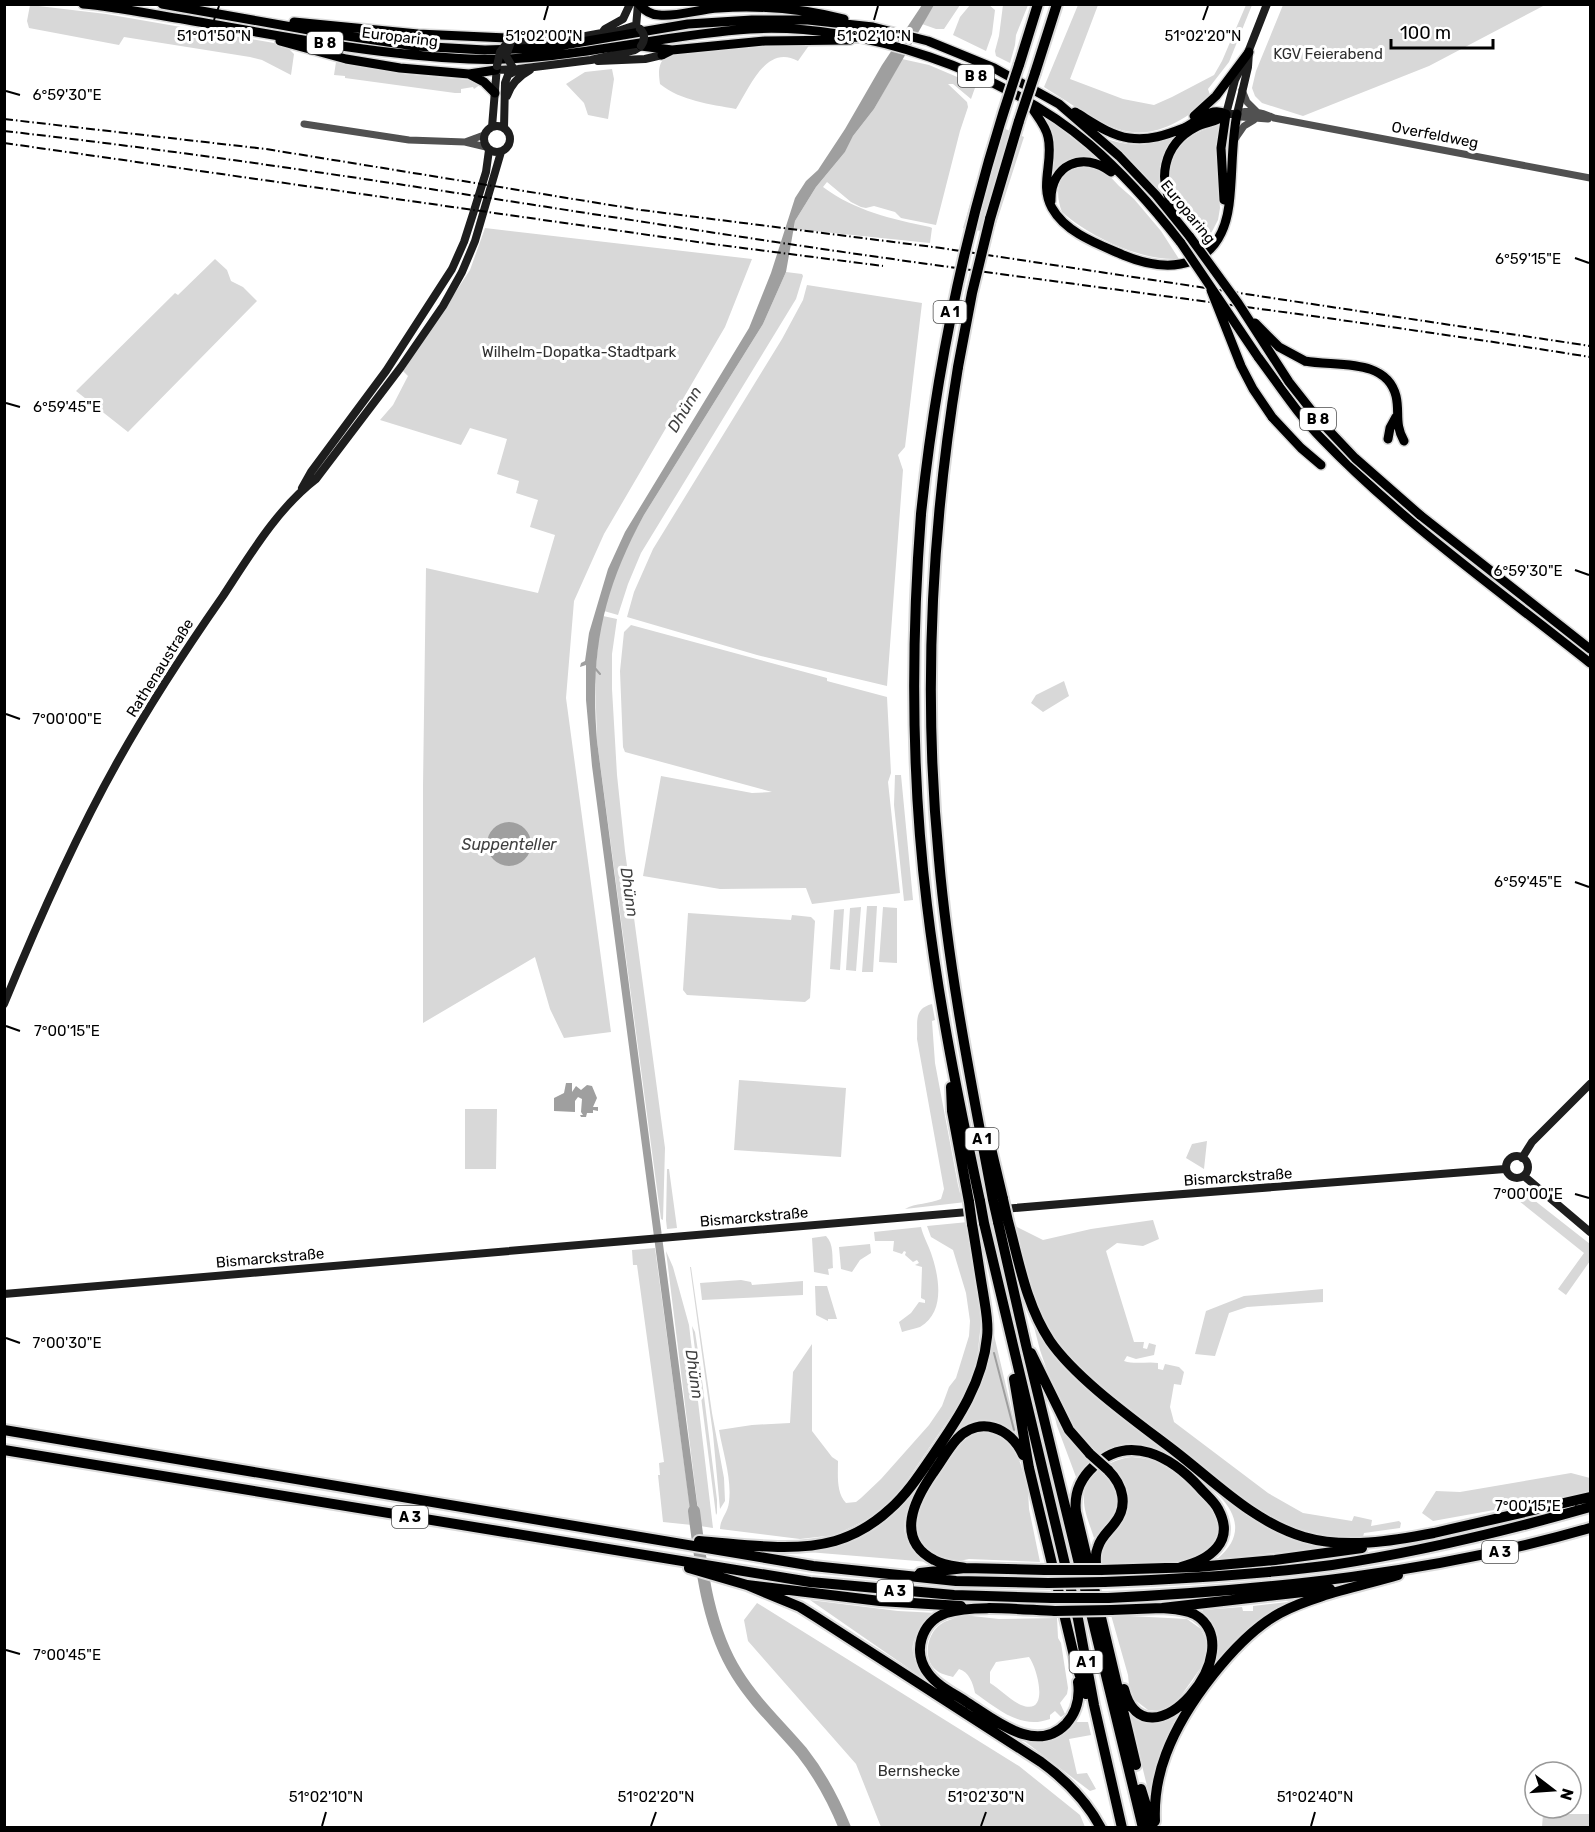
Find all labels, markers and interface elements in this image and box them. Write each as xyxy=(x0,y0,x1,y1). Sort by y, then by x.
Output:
scale bar xyxy=(1391,12,1493,50)
text: 100 m xyxy=(1400,22,1451,44)
street label: Europaring xyxy=(361,23,439,51)
text: 51°01'50"N xyxy=(177,27,251,45)
text: 51°02'00"N xyxy=(505,27,583,45)
text: 51°02'10"N xyxy=(837,27,911,45)
text: 51°02'20"N xyxy=(1165,27,1241,45)
road number: B 8 xyxy=(307,32,343,54)
park label: KGV Feierabend xyxy=(1273,45,1383,63)
road number: B 8 xyxy=(958,65,994,87)
text: 6°59'30"E xyxy=(32,86,102,104)
street label: Overfeldweg xyxy=(1390,118,1480,152)
street label: Europaring xyxy=(1157,176,1219,248)
text: 6°59'15"E xyxy=(1495,250,1561,268)
road number: A 1 xyxy=(934,301,966,323)
park label: Wilhelm-Dopatka-Stadtpark xyxy=(482,343,677,361)
water label: Dhünn xyxy=(663,383,705,435)
text: 6°59'45"E xyxy=(33,398,101,416)
road number: B 8 xyxy=(1300,408,1336,430)
text: 6°59'30"E xyxy=(1493,562,1563,580)
street label: Rathenaustraße xyxy=(123,616,197,720)
text: 7°00'00"E xyxy=(32,710,102,728)
water label: Suppenteller xyxy=(462,835,557,854)
water label: Dhünn xyxy=(617,866,642,918)
text: 6°59'45"E xyxy=(1494,873,1562,891)
text: 7°00'15"E xyxy=(34,1022,100,1040)
road number: A 1 xyxy=(966,1128,998,1150)
street label: Bismarckstraße xyxy=(1183,1164,1293,1190)
text: 7°00'00"E xyxy=(1493,1185,1563,1203)
street label: Bismarckstraße xyxy=(699,1203,809,1231)
street label: Bismarckstraße xyxy=(215,1244,325,1272)
text: 7°00'30"E xyxy=(32,1334,102,1352)
water label: Dhünn xyxy=(682,1348,707,1400)
text: 7°00'15"E xyxy=(1495,1497,1561,1515)
road number: A 3 xyxy=(392,1506,428,1528)
road number: A 3 xyxy=(1482,1541,1518,1563)
road number: A 3 xyxy=(877,1580,913,1602)
text: 7°00'45"E xyxy=(33,1646,101,1664)
road number: A 1 xyxy=(1070,1651,1102,1673)
north arrow xyxy=(1523,1760,1583,1820)
park label: Bernshecke xyxy=(878,1762,960,1780)
text: N xyxy=(1556,1786,1578,1803)
text: 51°02'10"N xyxy=(289,1788,363,1806)
text: 51°02'20"N xyxy=(618,1788,694,1806)
text: 51°02'30"N xyxy=(947,1788,1025,1806)
text: 51°02'40"N xyxy=(1277,1788,1353,1806)

